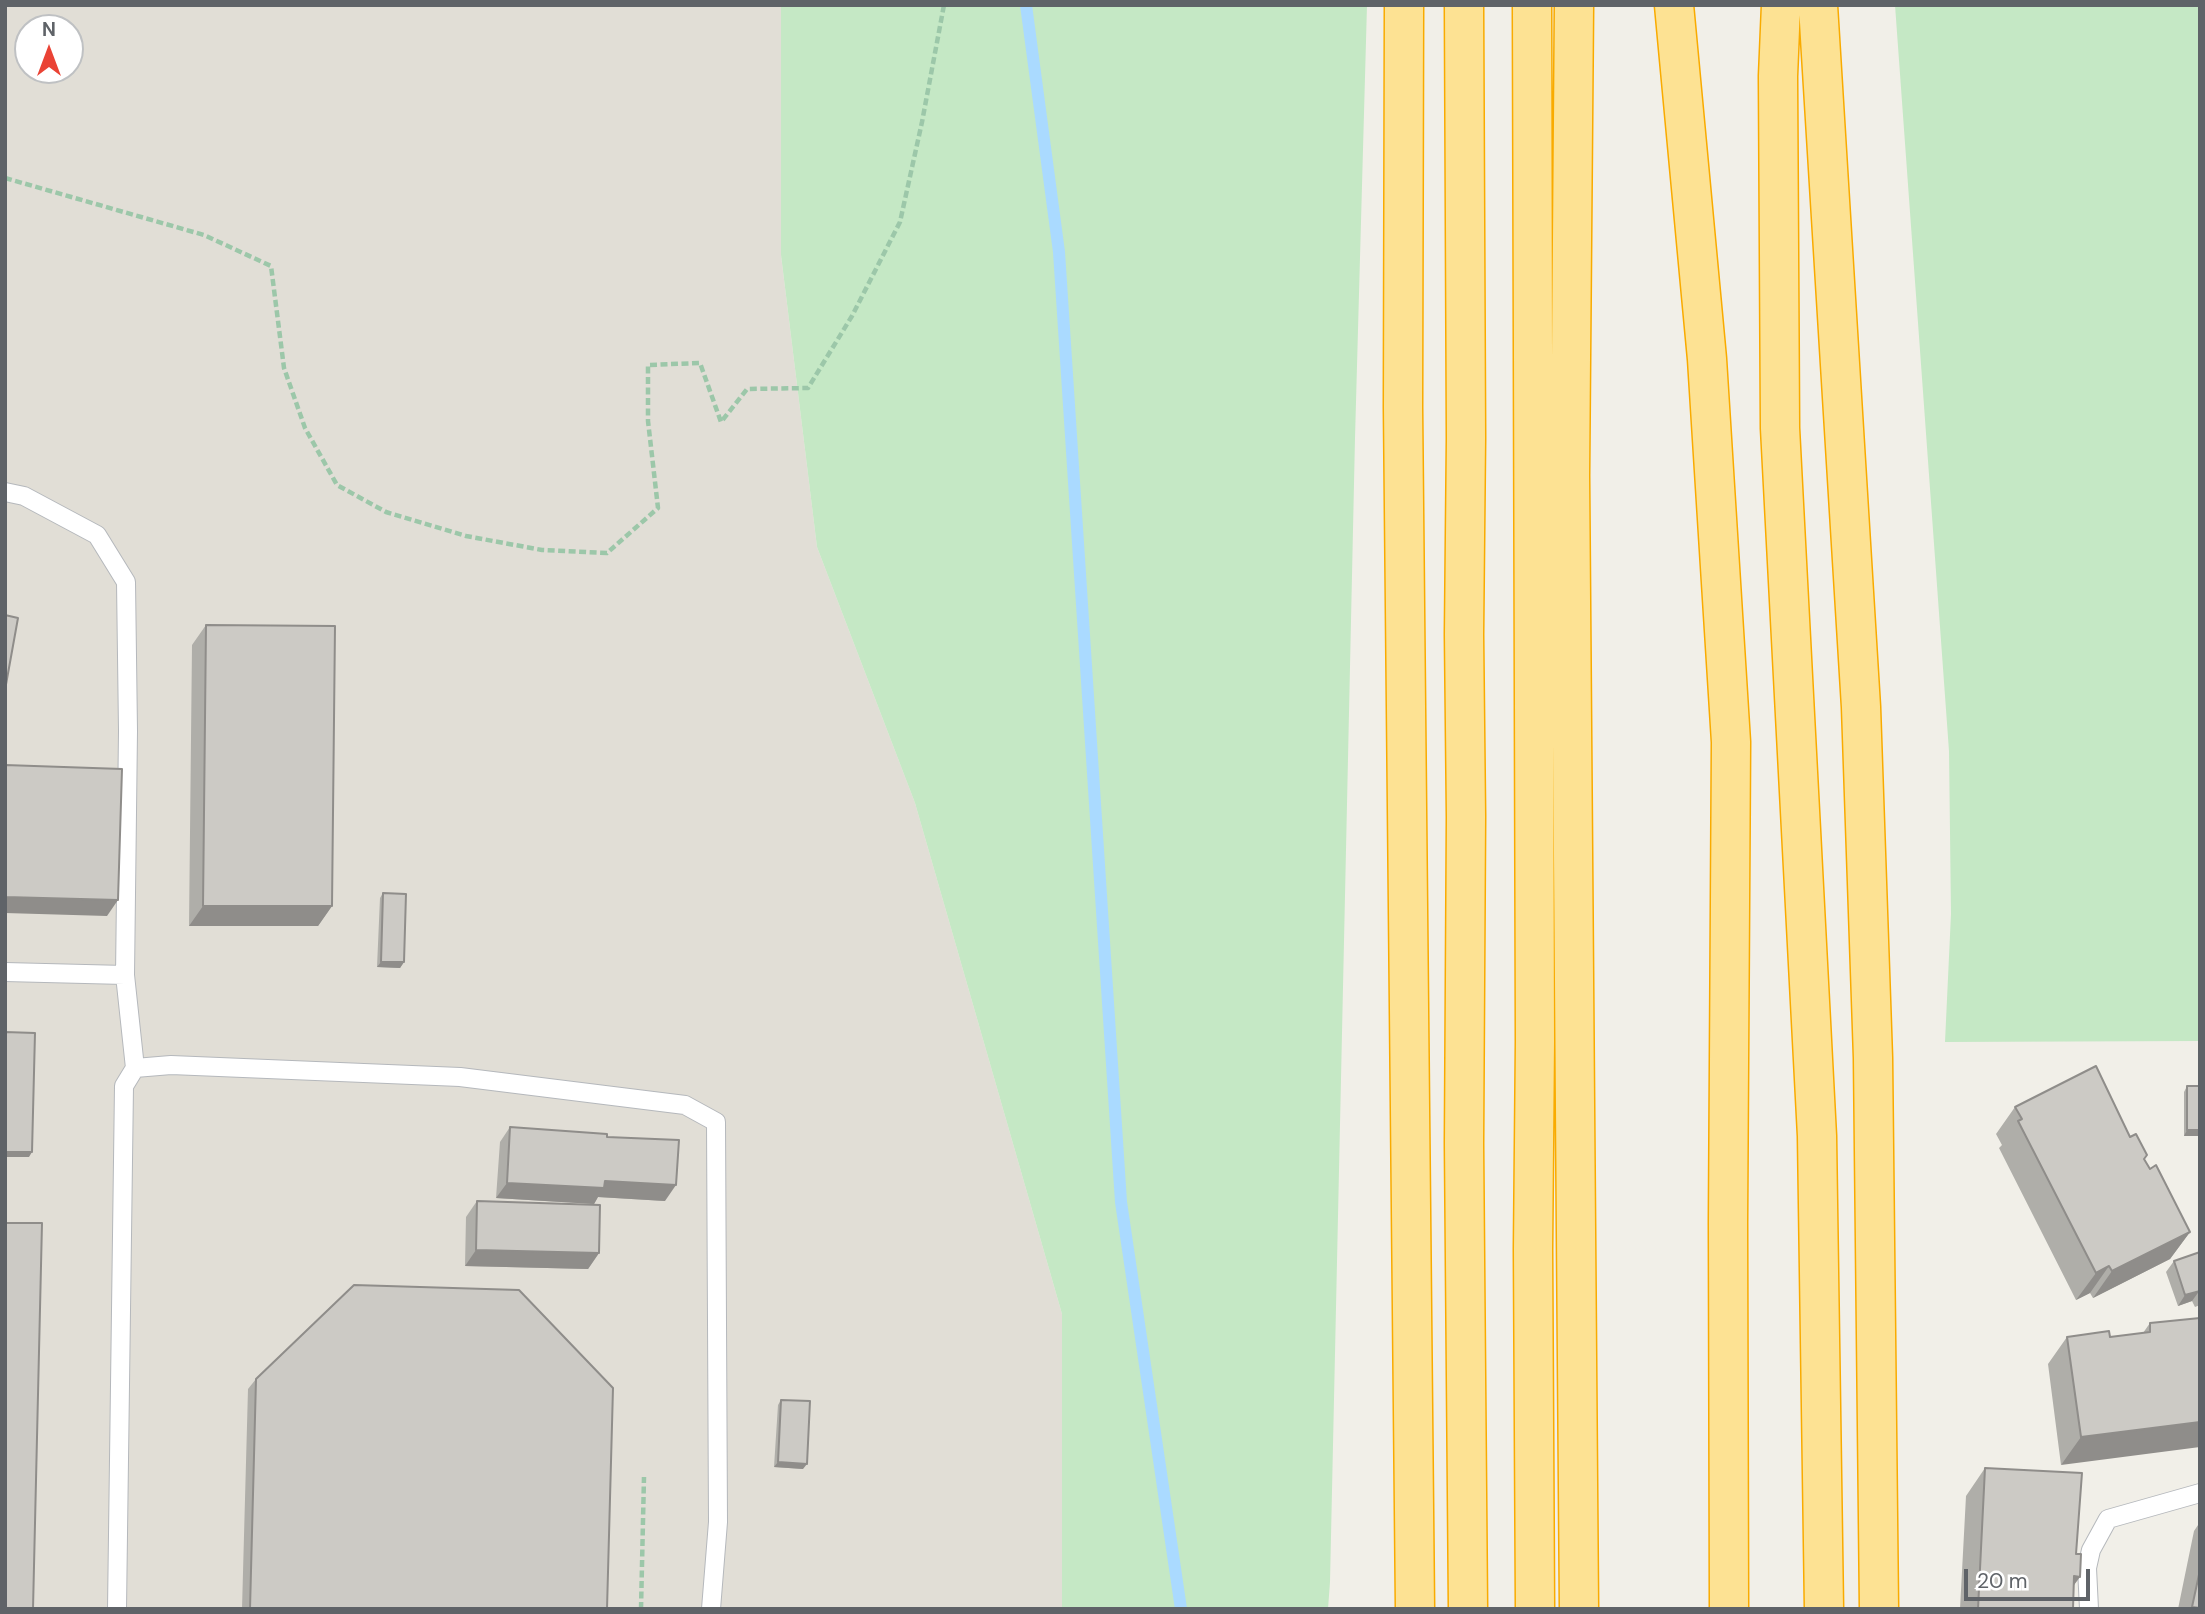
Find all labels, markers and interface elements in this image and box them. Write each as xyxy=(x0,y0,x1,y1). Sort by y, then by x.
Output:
north arrow xyxy=(14,14,84,84)
text: N xyxy=(42,17,56,42)
scale bar xyxy=(1967,1554,2093,1598)
text: 20 m xyxy=(1977,1567,2028,1595)

